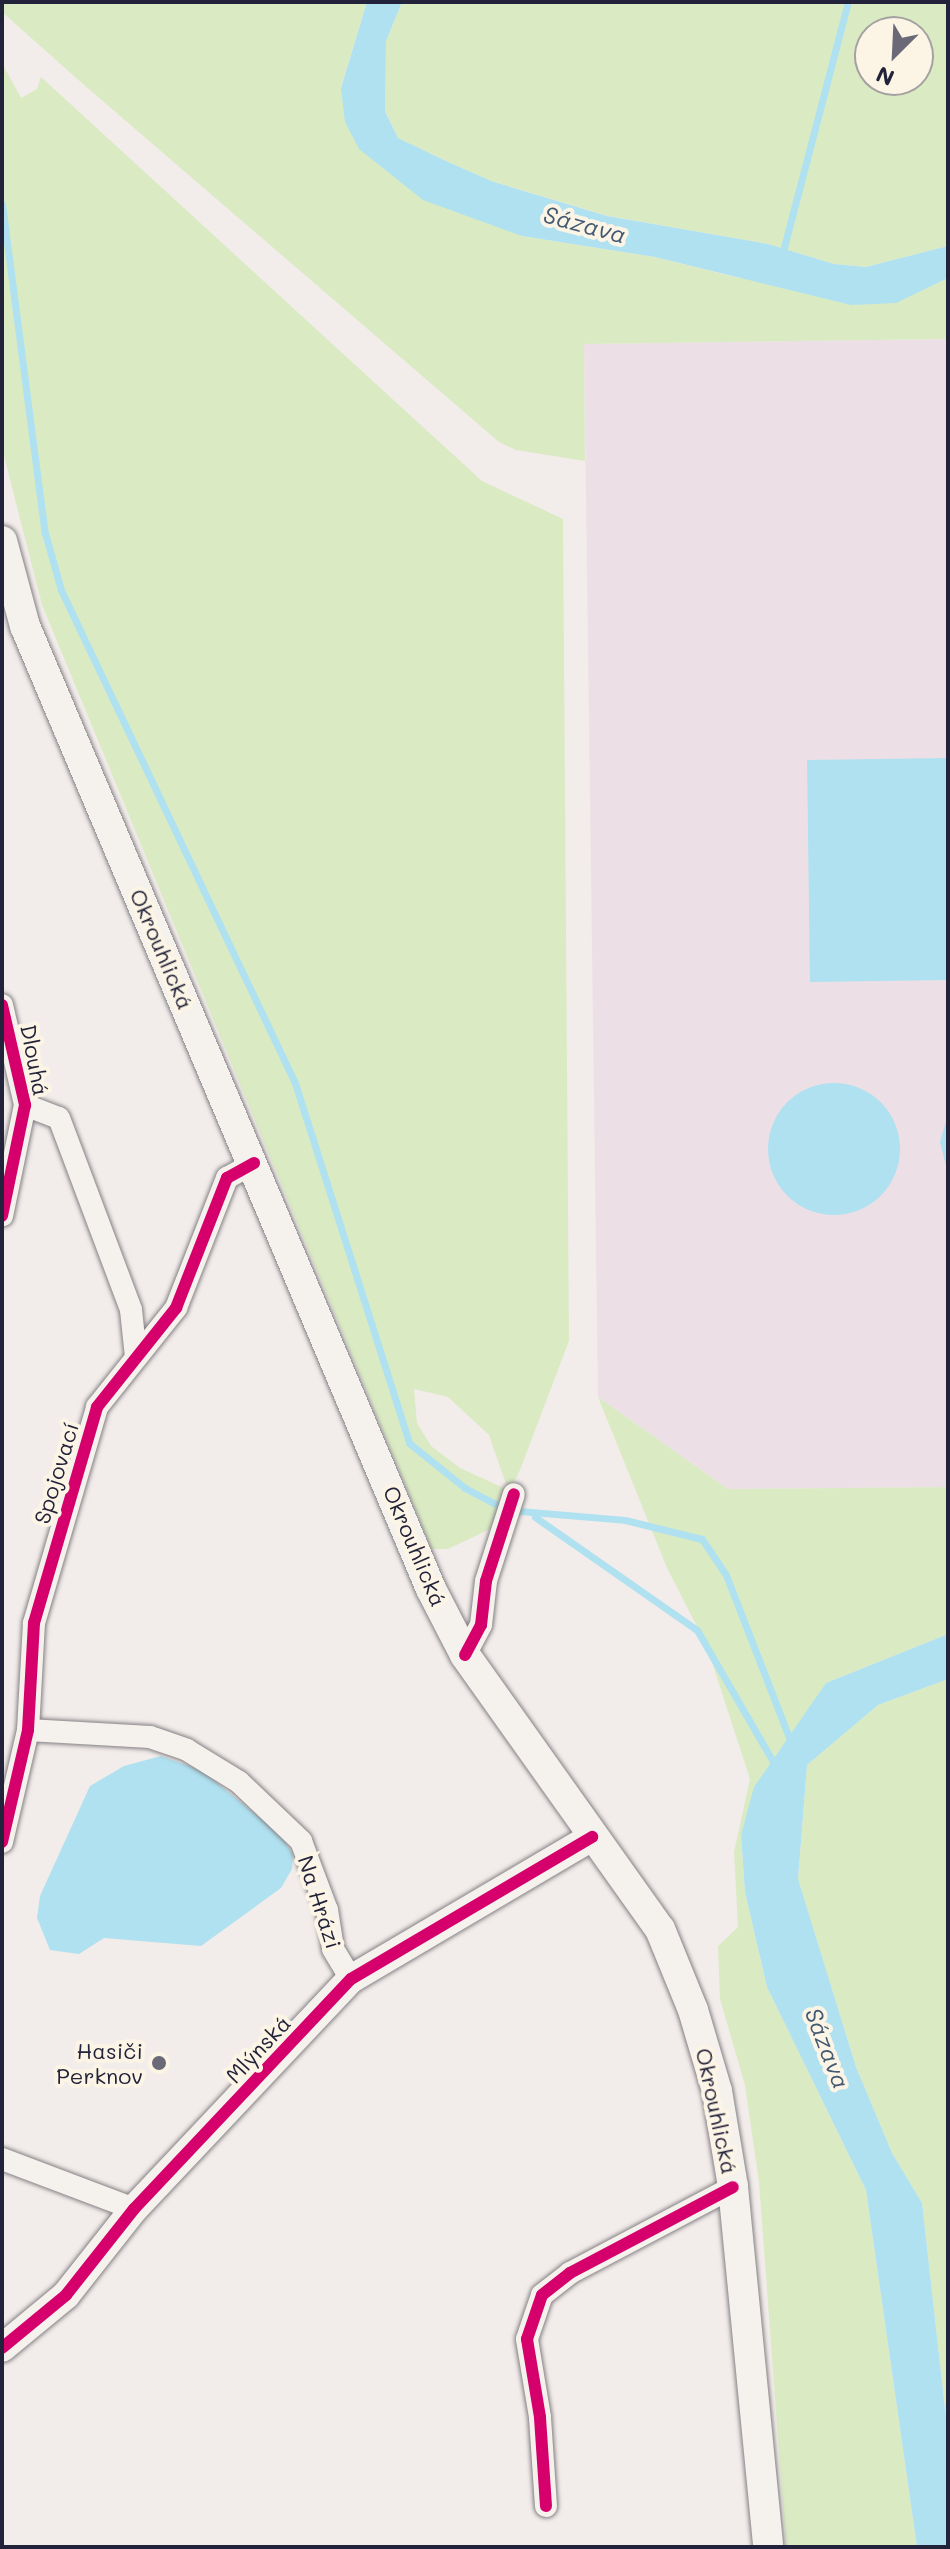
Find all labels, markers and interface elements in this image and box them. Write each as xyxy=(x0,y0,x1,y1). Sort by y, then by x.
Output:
north arrow xyxy=(854,16,934,96)
text: N xyxy=(871,60,898,93)
water label: Sázava xyxy=(541,199,629,249)
street label: Okrouhlická xyxy=(125,885,199,1013)
street label: Dlouhá xyxy=(15,1022,55,1098)
street label: Spojovací xyxy=(28,1419,84,1527)
street label: Okrouhlická xyxy=(378,1482,452,1610)
street label: Na Hrázi xyxy=(293,1852,347,1952)
water label: Sázava xyxy=(799,2003,857,2093)
street label: Mlýnská xyxy=(220,2010,296,2088)
place label: Hasiči Perknov xyxy=(56,2037,143,2088)
street label: Okrouhlická xyxy=(691,2046,743,2176)
marker: Hasiči Perknov xyxy=(150,2054,168,2072)

